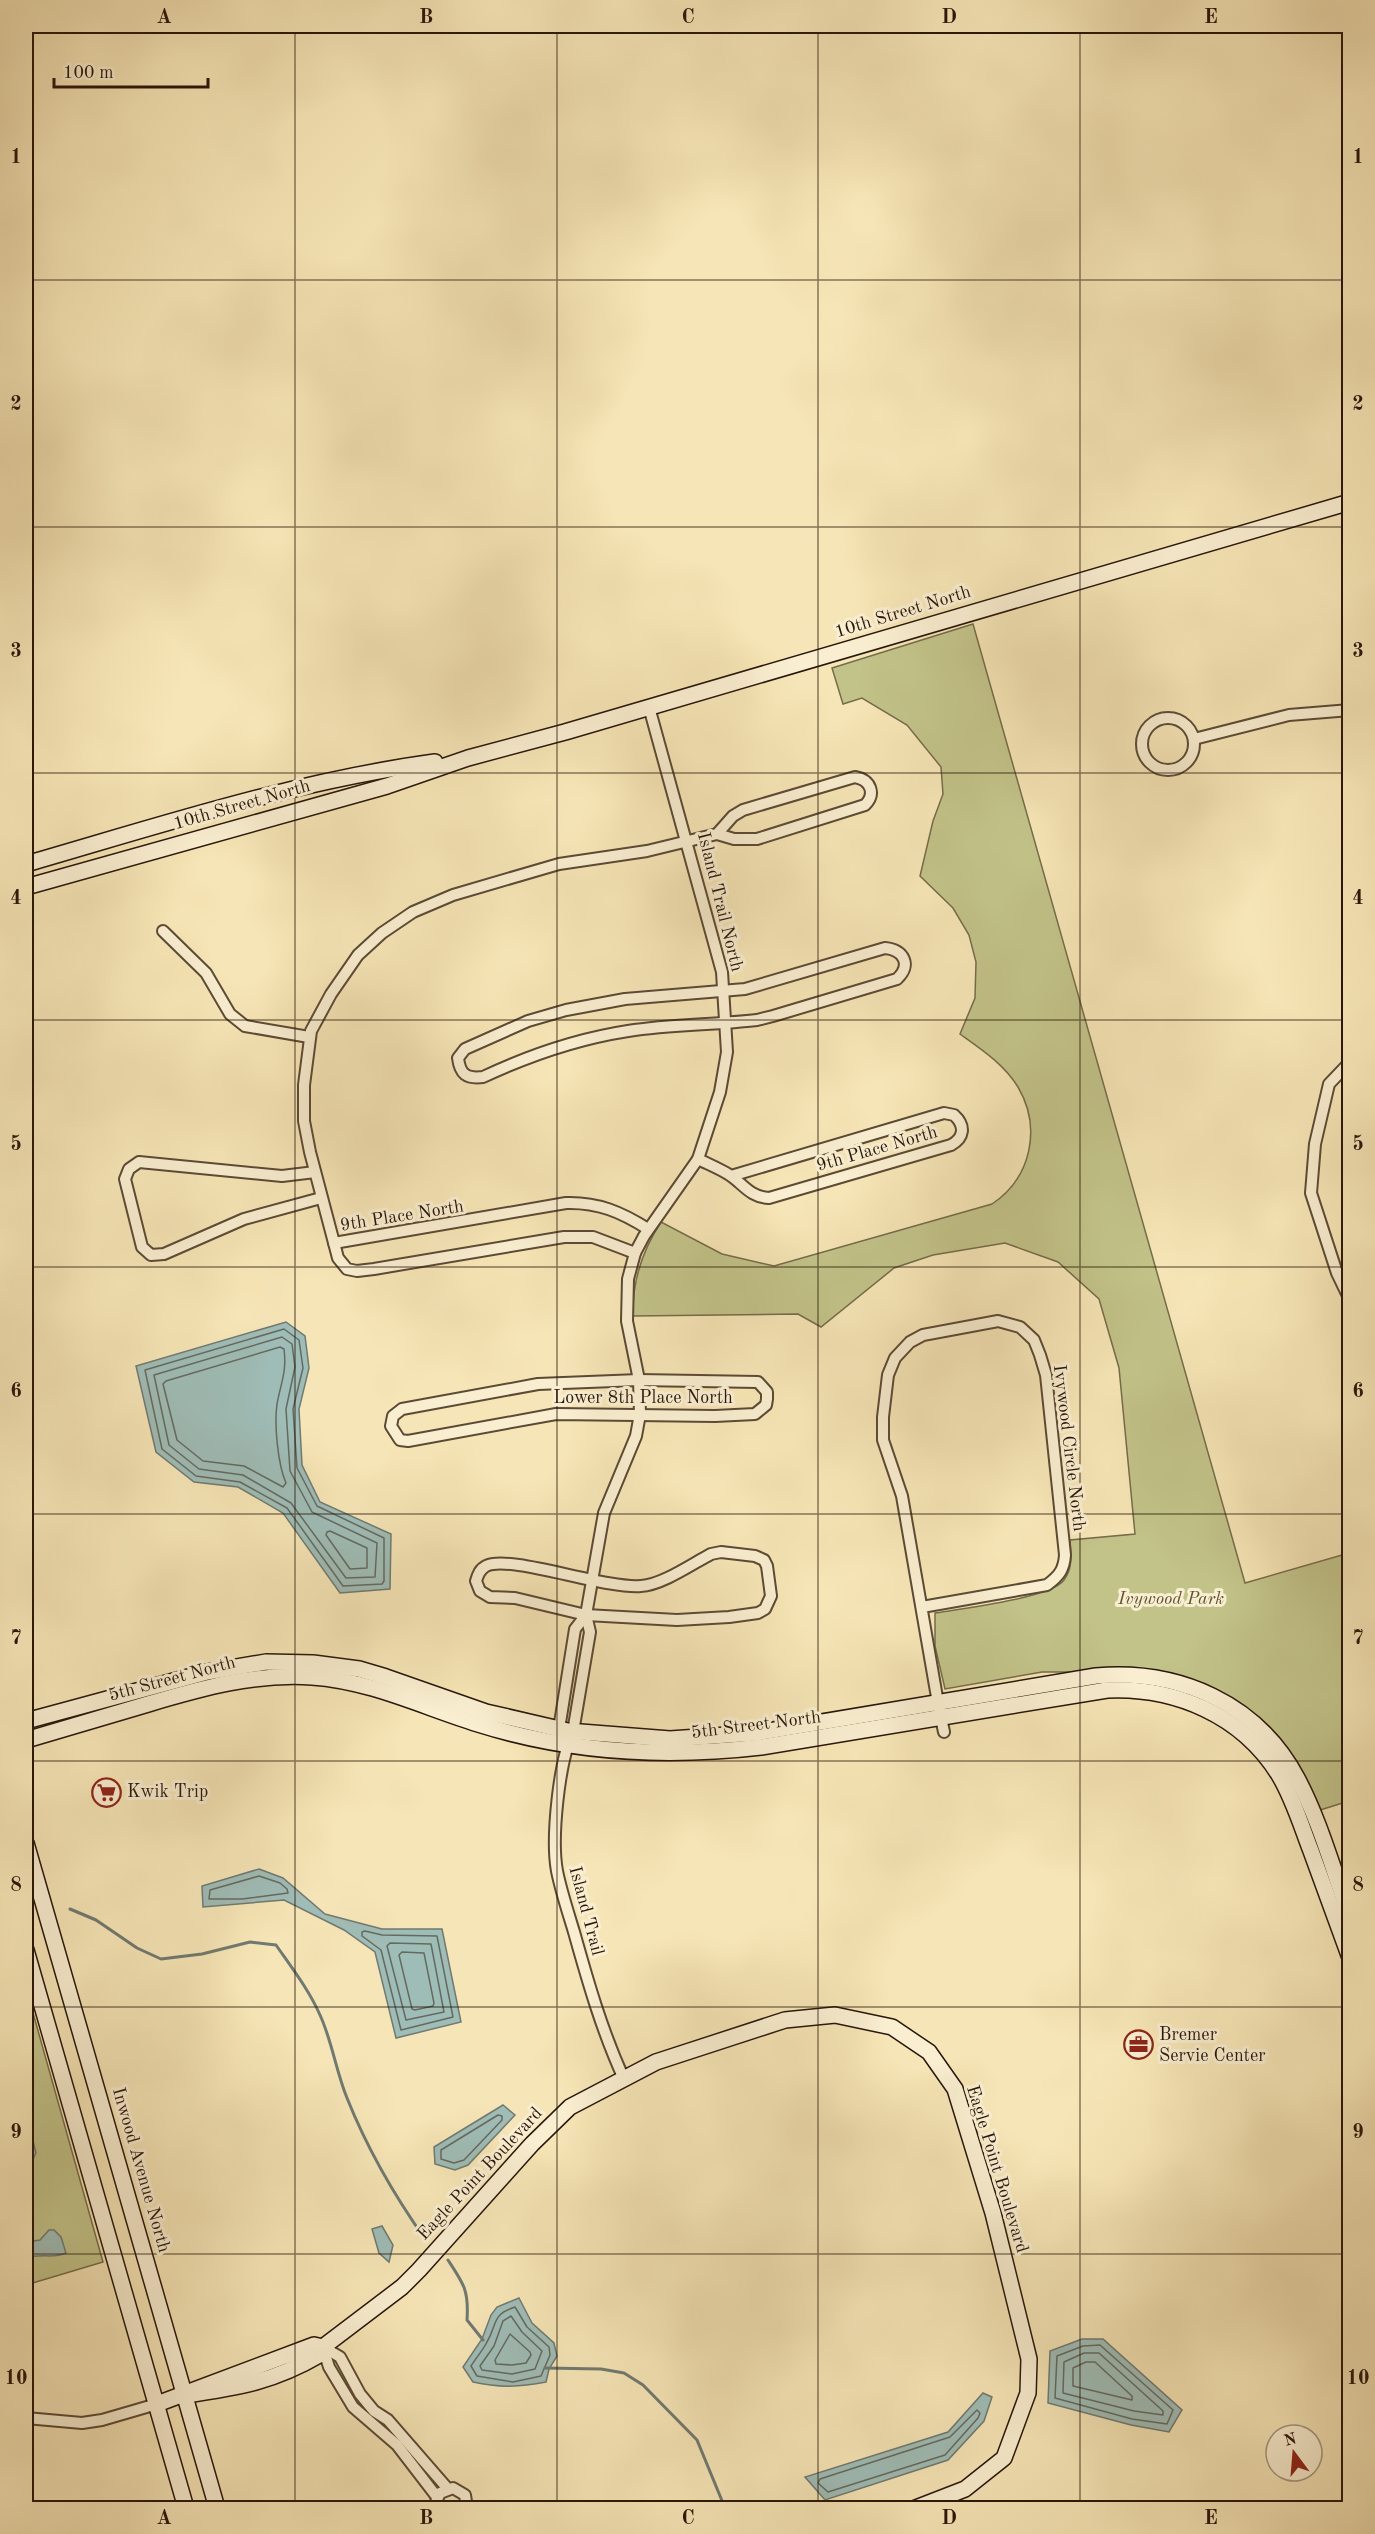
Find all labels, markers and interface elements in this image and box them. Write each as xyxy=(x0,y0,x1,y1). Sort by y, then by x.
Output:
text: A xyxy=(156,8,172,28)
text: B xyxy=(419,8,433,28)
text: C xyxy=(681,8,695,28)
text: D xyxy=(941,8,957,28)
text: E xyxy=(1204,8,1218,28)
scale bar xyxy=(54,51,208,89)
text: 100 m xyxy=(63,64,114,82)
text: 1 xyxy=(10,148,22,168)
text: 1 xyxy=(1352,148,1364,168)
text: 2 xyxy=(10,395,22,415)
text: 2 xyxy=(1352,395,1364,415)
street label: 10th Street North xyxy=(833,583,973,641)
text: 3 xyxy=(10,642,22,662)
text: 3 xyxy=(1352,642,1364,662)
street label: 10th Street North xyxy=(172,777,312,833)
street label: Island Trail North xyxy=(694,830,746,974)
text: 4 xyxy=(10,889,22,909)
text: 4 xyxy=(1352,889,1364,909)
street label: 9th Place North xyxy=(814,1123,940,1175)
text: 5 xyxy=(10,1134,22,1155)
text: 5 xyxy=(1352,1134,1364,1155)
street label: 9th Place North xyxy=(339,1197,465,1235)
street label: Ivywood Circle North xyxy=(1050,1363,1088,1533)
text: 6 xyxy=(10,1382,22,1402)
text: 6 xyxy=(1352,1382,1364,1402)
street label: Lower 8th Place North xyxy=(553,1389,733,1407)
park label: Ivywood Park xyxy=(1117,1590,1224,1608)
text: 7 xyxy=(10,1629,22,1649)
text: 7 xyxy=(1352,1629,1364,1649)
street label: 5th Street North xyxy=(107,1653,238,1705)
street label: 5th Street North xyxy=(690,1708,822,1742)
supermarket icon: Kwik Trip xyxy=(90,1776,122,1808)
place label: Kwik Trip xyxy=(127,1783,208,1801)
street label: Island Trail xyxy=(565,1864,607,1958)
text: 8 xyxy=(10,1876,22,1896)
text: 8 xyxy=(1352,1876,1364,1896)
place label: Bremer Servie Center xyxy=(1159,2026,1266,2065)
office icon: Bremer Servie Center xyxy=(1122,2029,1154,2061)
street label: Eagle Point Boulevard xyxy=(963,2083,1031,2255)
street label: Inwood Avenue North xyxy=(109,2085,173,2255)
street label: Eagle Point Boulevard xyxy=(414,2104,546,2244)
text: 9 xyxy=(10,2123,22,2143)
text: 9 xyxy=(1352,2123,1364,2143)
text: 10 xyxy=(4,2369,28,2389)
text: 10 xyxy=(1346,2369,1370,2389)
north arrow xyxy=(1264,2423,1324,2483)
text: N xyxy=(1282,2431,1299,2450)
text: A xyxy=(156,2509,172,2529)
text: B xyxy=(419,2509,433,2529)
text: C xyxy=(681,2509,695,2529)
text: D xyxy=(941,2509,957,2529)
text: E xyxy=(1204,2509,1218,2529)

